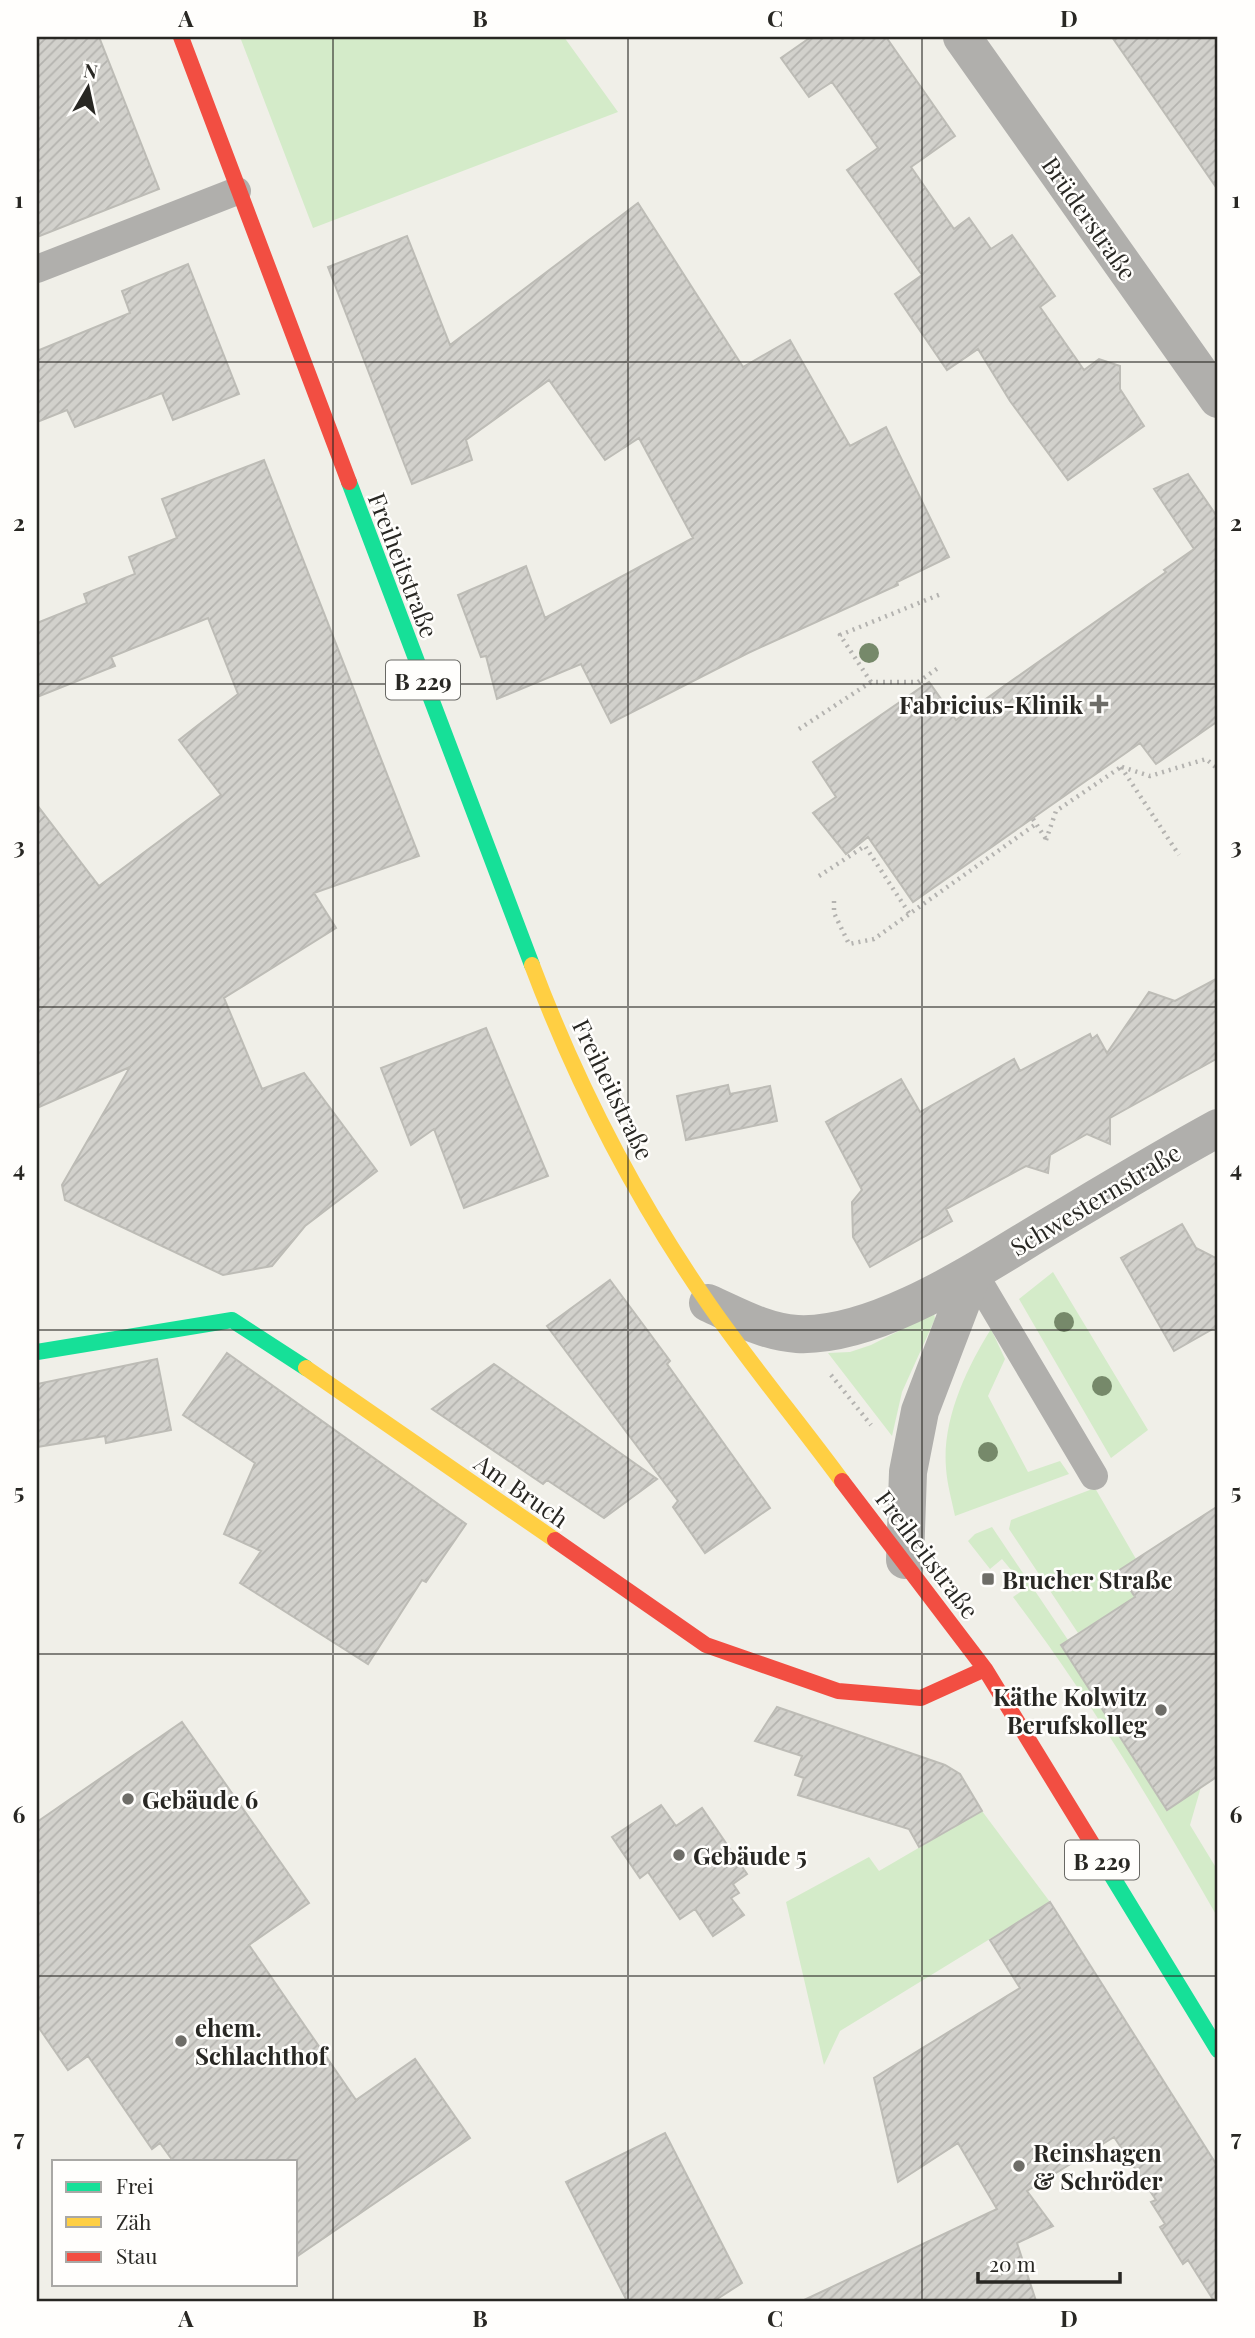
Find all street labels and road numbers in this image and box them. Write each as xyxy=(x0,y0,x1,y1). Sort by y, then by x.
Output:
street label: Brüderstraße xyxy=(1036,150,1144,286)
street label: Freiheitstraße xyxy=(362,488,446,642)
road number: B 229 xyxy=(386,660,460,700)
street label: Freiheitstraße xyxy=(566,1013,662,1165)
street label: Schwesternstraße xyxy=(1004,1135,1186,1263)
street label: Am Bruch xyxy=(468,1445,575,1534)
street label: Freiheitstraße xyxy=(869,1483,987,1625)
road number: B 229 xyxy=(1065,1840,1139,1880)

